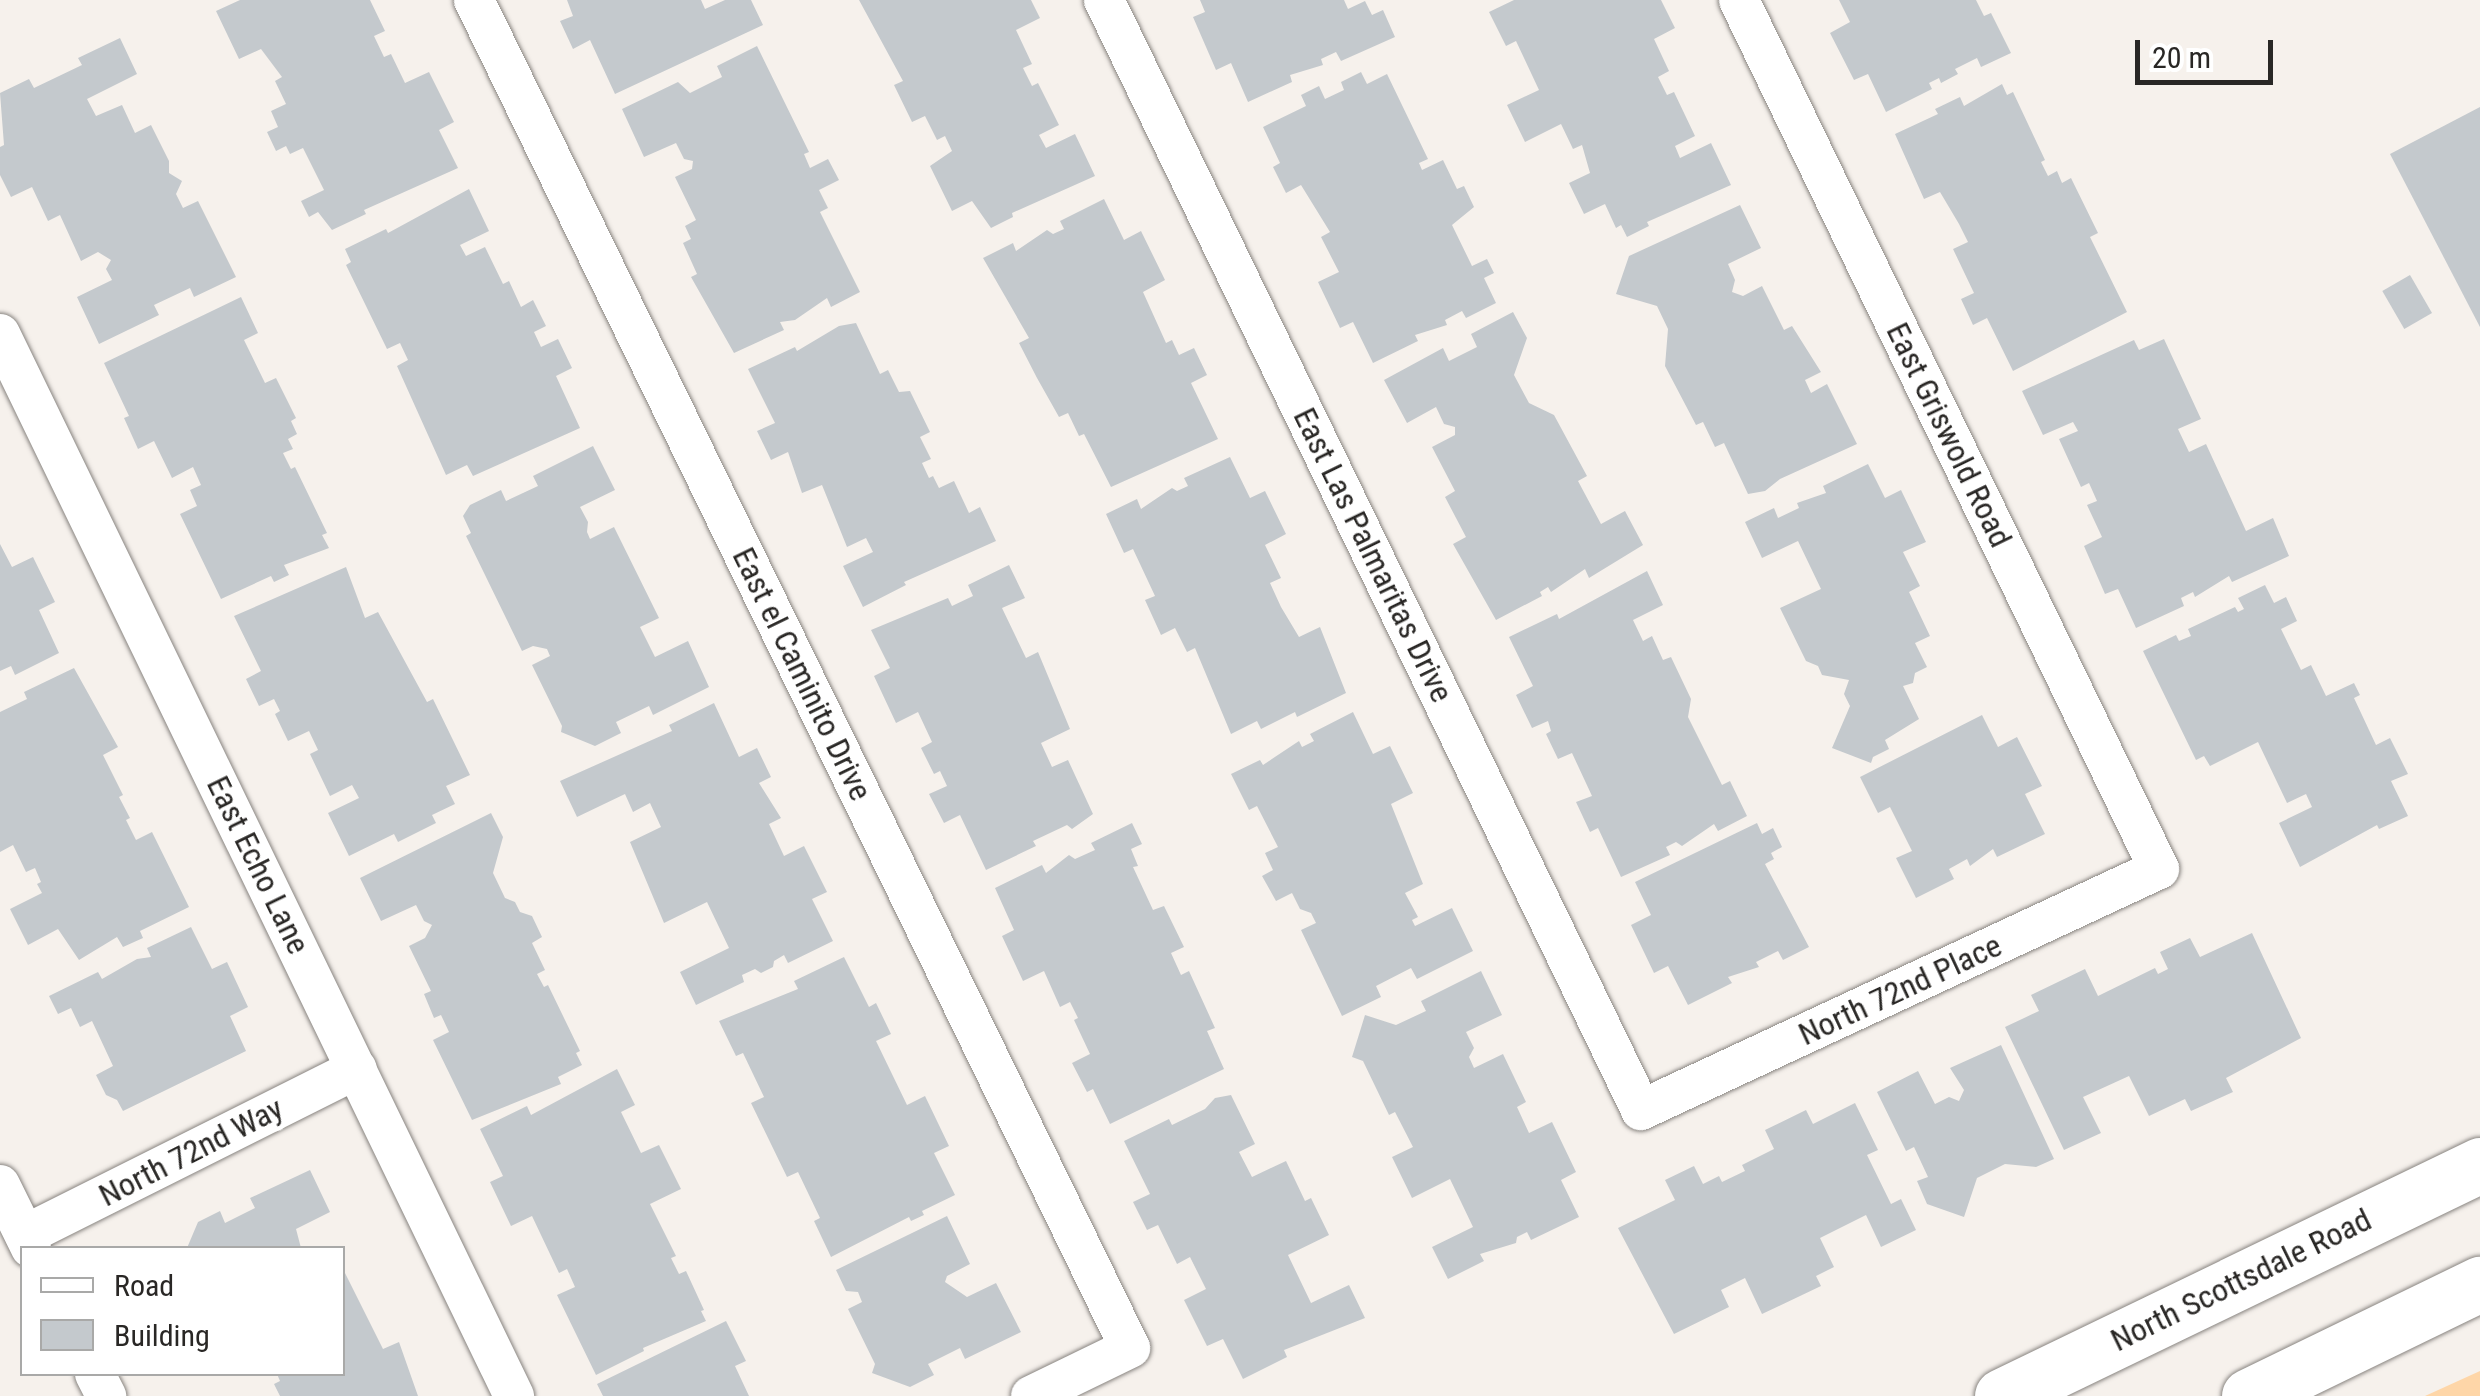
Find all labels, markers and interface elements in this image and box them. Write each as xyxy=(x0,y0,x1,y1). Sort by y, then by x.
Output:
scale bar xyxy=(2140,20,2278,82)
text: 20 m xyxy=(2152,40,2211,75)
street label: East Griswold Road xyxy=(1878,317,2020,553)
street label: East Las Palmaritas Drive xyxy=(1285,402,1461,708)
street label: East el Caminito Drive xyxy=(724,541,880,807)
street label: East Echo Lane xyxy=(198,770,318,960)
street label: North 72nd Place xyxy=(1793,926,2007,1054)
street label: North 72nd Way xyxy=(93,1089,289,1215)
street label: North Scottsdale Road xyxy=(2105,1200,2377,1360)
legend xyxy=(20,1246,345,1376)
text: Road xyxy=(114,1268,174,1303)
text: Building xyxy=(114,1318,210,1353)

